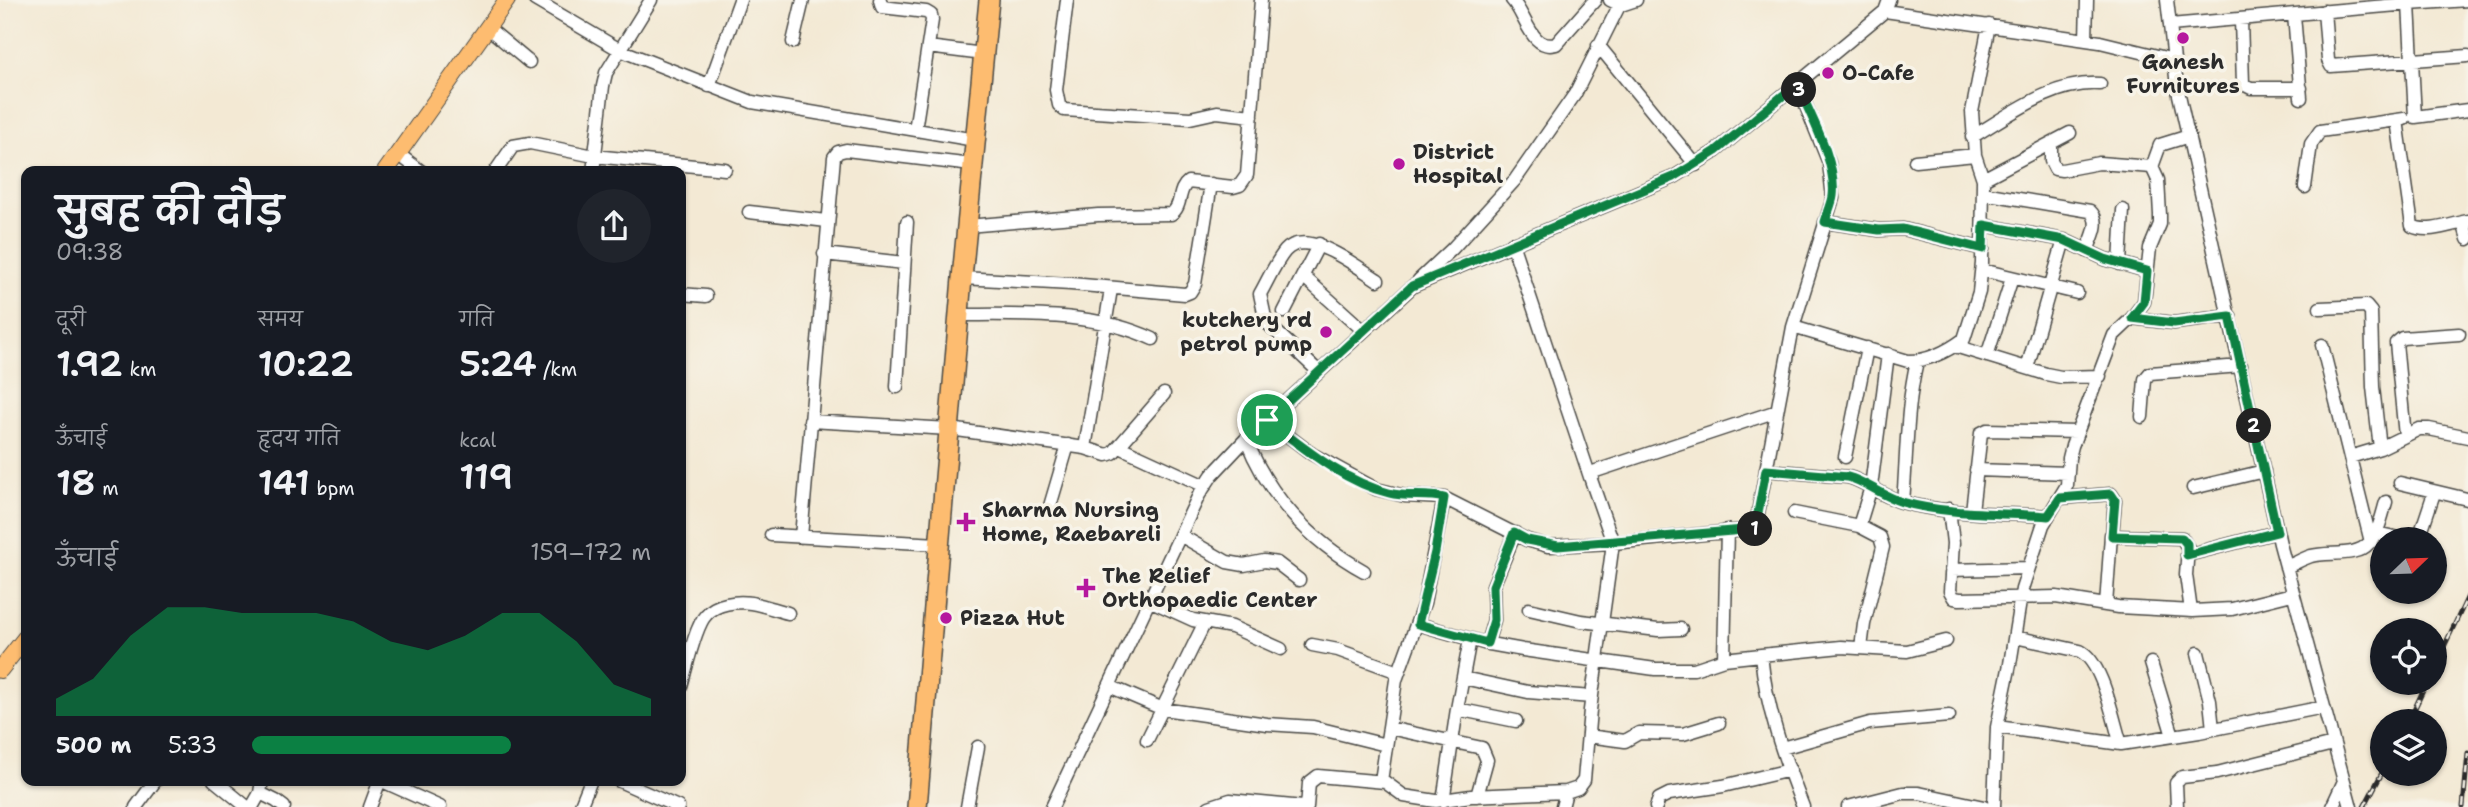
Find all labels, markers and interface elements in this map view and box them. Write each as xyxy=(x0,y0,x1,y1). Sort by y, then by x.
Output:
marker: Ganesh Furnitures xyxy=(2175,30,2191,46)
place label: Ganesh Furnitures xyxy=(2126,48,2240,100)
place label: O-Cafe xyxy=(1842,59,1915,87)
marker: O-Cafe xyxy=(1820,65,1836,81)
pin: 3 xyxy=(1782,72,1816,108)
text: 3 xyxy=(1792,77,1805,102)
place label: District Hospital xyxy=(1413,138,1503,190)
marker: District Hospital xyxy=(1391,156,1407,172)
text: सुबह की दौड़ xyxy=(56,185,284,236)
button: share xyxy=(577,189,651,263)
text: 09:38 xyxy=(56,237,124,267)
place label: kutchery rd petrol pump xyxy=(1180,306,1312,358)
text: दूरी xyxy=(56,307,86,332)
text: समय xyxy=(258,307,303,332)
text: गति xyxy=(459,307,494,332)
marker: kutchery rd petrol pump xyxy=(1318,324,1334,340)
text: 1.92 xyxy=(56,340,123,387)
text: 10:22 xyxy=(258,340,354,387)
text: 5:24 xyxy=(459,340,537,387)
text: km xyxy=(123,357,156,382)
text: /km xyxy=(537,357,577,382)
pin xyxy=(1237,390,1297,450)
icon: arrive xyxy=(1248,401,1286,439)
pin: 2 xyxy=(2236,408,2272,444)
text: 2 xyxy=(2247,413,2260,438)
text: ऊँचाई xyxy=(56,426,107,451)
text: हृदय गति xyxy=(258,426,340,451)
text: kcal xyxy=(459,428,496,453)
text: 119 xyxy=(459,453,513,500)
text: 18 xyxy=(56,459,96,506)
text: 141 xyxy=(258,459,310,506)
text: m xyxy=(96,476,119,501)
text: bpm xyxy=(310,476,355,501)
place label: Sharma Nursing Home, Raebareli xyxy=(982,496,1161,548)
marker: Sharma Nursing Home, Raebareli xyxy=(956,512,976,532)
pin: 1 xyxy=(1738,512,1772,546)
text: 1 xyxy=(1750,516,1759,541)
north arrow xyxy=(2370,527,2446,604)
map controls xyxy=(2370,527,2447,786)
text: 159–172 m xyxy=(530,537,651,567)
text: ऊँचाई xyxy=(56,543,118,573)
place label: The Relief Orthopaedic Center xyxy=(1102,562,1318,614)
marker: The Relief Orthopaedic Center xyxy=(1076,578,1096,598)
place label: Pizza Hut xyxy=(960,604,1065,632)
marker: Pizza Hut xyxy=(938,610,954,626)
button: locate xyxy=(2370,618,2447,695)
button: layers xyxy=(2370,709,2447,786)
text: 500 m xyxy=(56,730,131,760)
text: 5:33 xyxy=(168,730,217,760)

